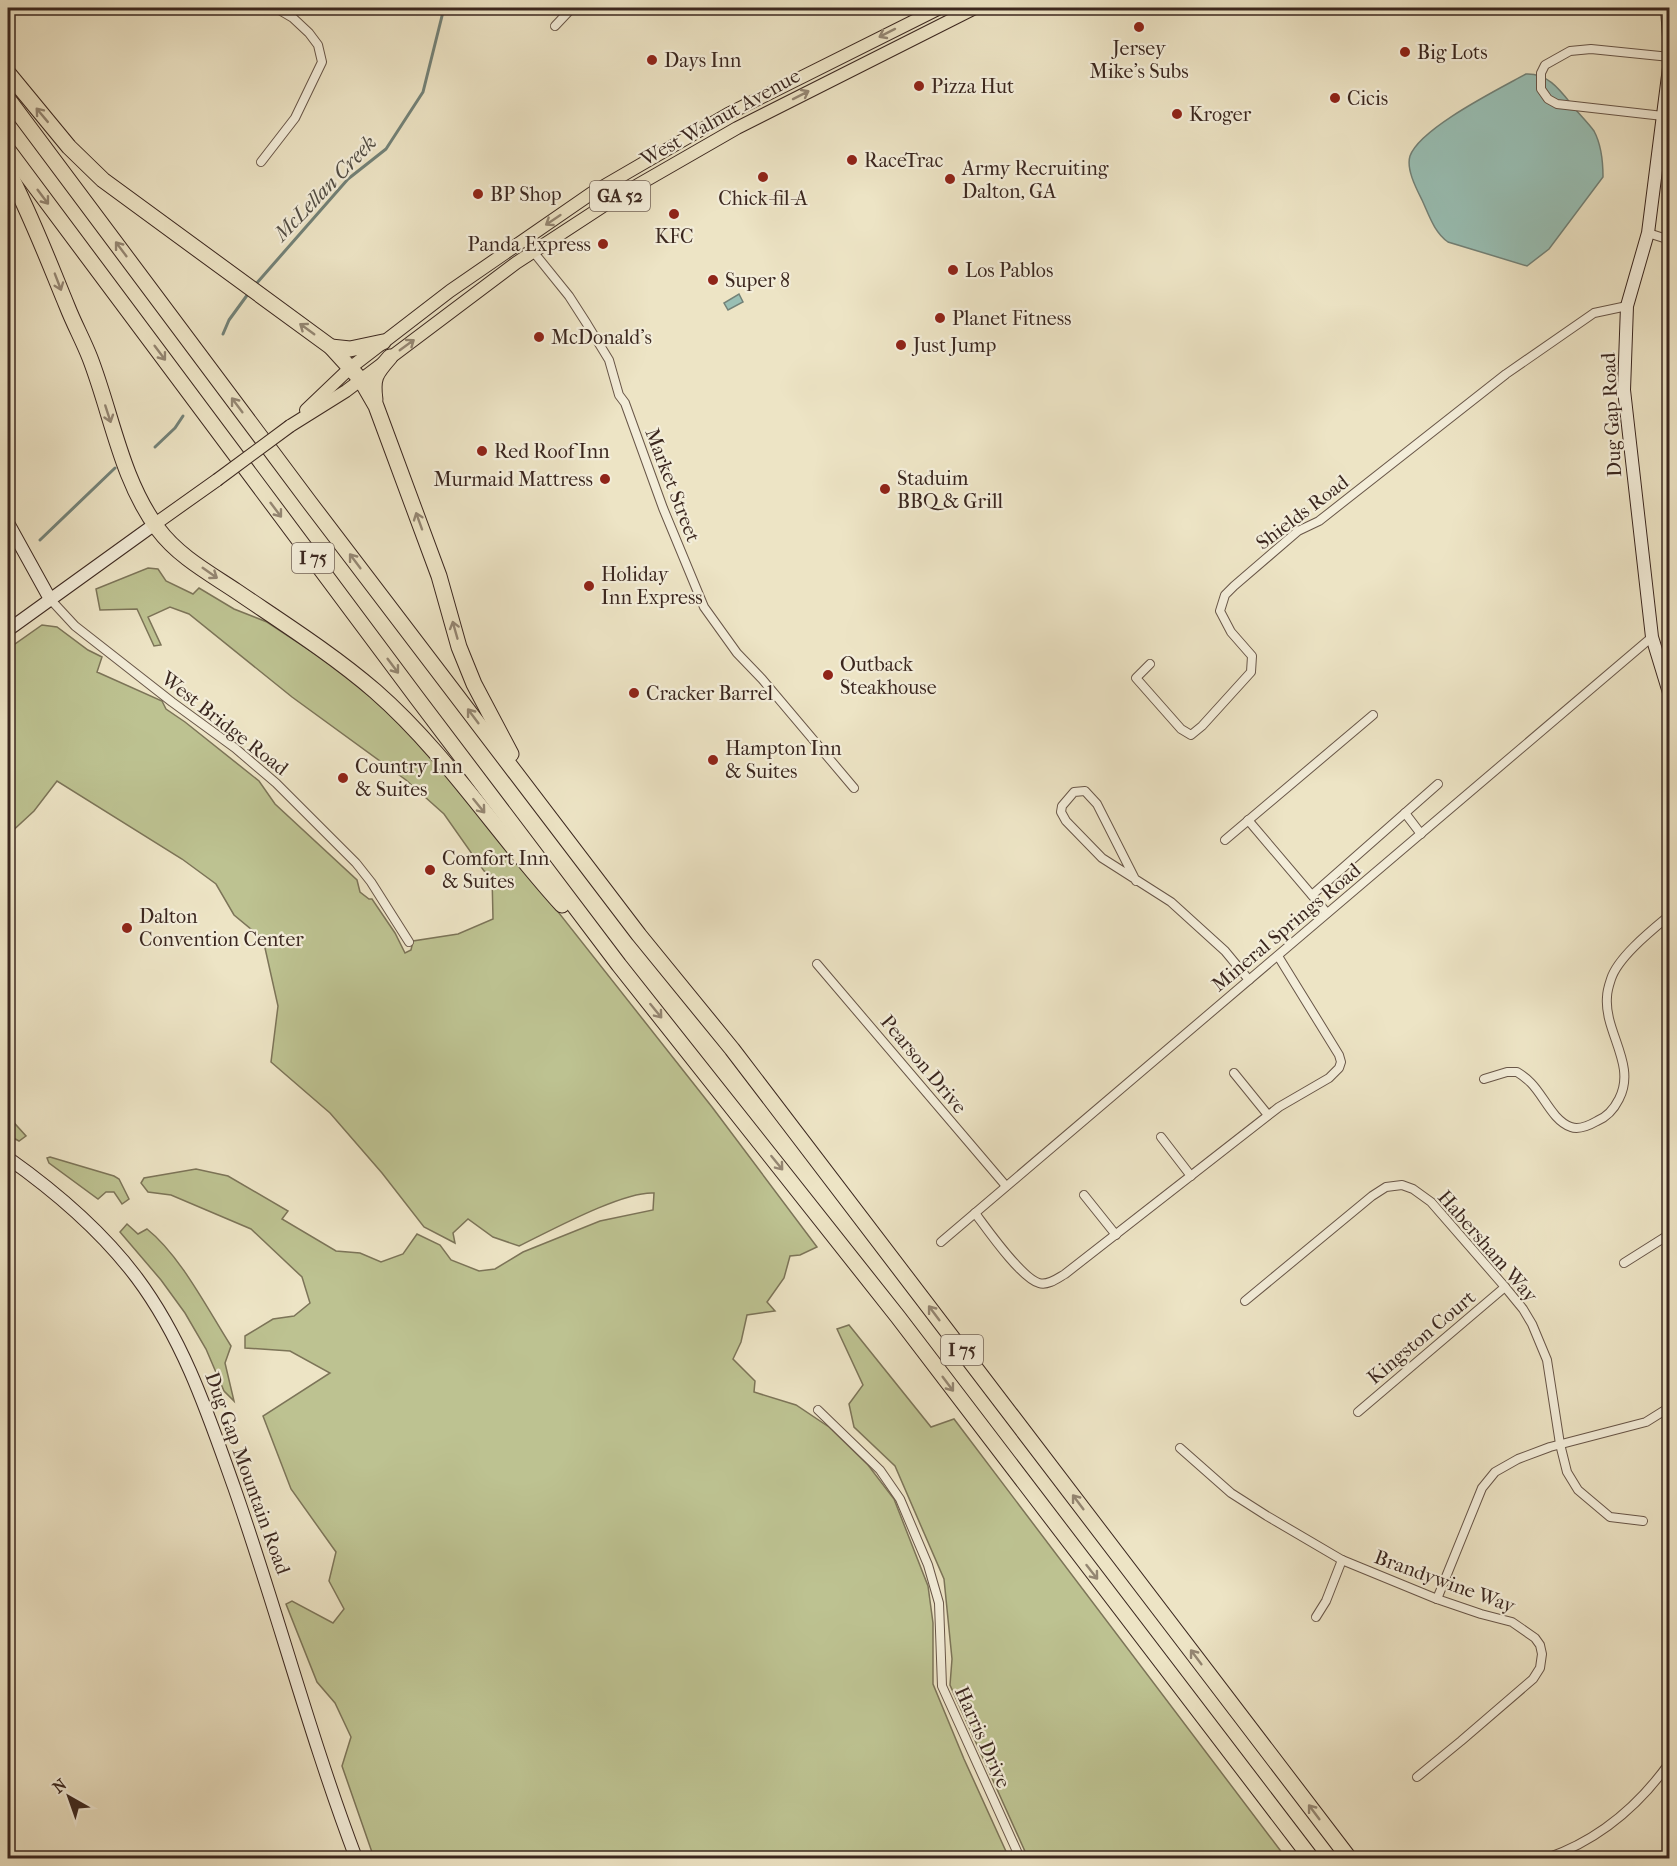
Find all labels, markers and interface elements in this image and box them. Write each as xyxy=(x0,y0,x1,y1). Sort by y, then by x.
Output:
marker: Jersey Mike's Subs xyxy=(1132,20,1146,34)
one-way arrow xyxy=(879,28,897,39)
place label: Jersey Mike's Subs xyxy=(1089,37,1189,83)
place label: Big Lots xyxy=(1417,41,1488,64)
marker: Big Lots xyxy=(1398,45,1412,59)
place label: Days Inn xyxy=(664,49,742,72)
marker: Days Inn xyxy=(645,53,659,67)
street label: West Walnut Avenue xyxy=(636,64,804,171)
place label: Pizza Hut xyxy=(931,75,1014,98)
marker: Pizza Hut xyxy=(912,79,926,93)
place label: Cicis xyxy=(1347,87,1388,110)
one-way arrow xyxy=(792,89,810,100)
marker: Cicis xyxy=(1328,91,1342,105)
place label: Kroger xyxy=(1189,103,1252,126)
marker: Kroger xyxy=(1170,107,1184,121)
one-way arrow xyxy=(35,108,49,123)
water label: McLellan Creek xyxy=(267,130,381,247)
place label: RaceTrac xyxy=(864,149,944,172)
marker: RaceTrac xyxy=(845,153,859,167)
place label: Army Recruiting Dalton, GA xyxy=(961,157,1109,203)
marker: Chick-fil-A xyxy=(756,170,770,184)
marker: Army Recruiting Dalton, GA xyxy=(943,172,957,186)
road number: GA 52 xyxy=(590,181,650,211)
place label: BP Shop xyxy=(490,183,562,206)
marker: BP Shop xyxy=(471,187,485,201)
place label: Chick-fil-A xyxy=(718,187,809,210)
one-way arrow xyxy=(36,189,49,205)
marker: KFC xyxy=(667,207,681,221)
one-way arrow xyxy=(545,214,561,226)
place label: KFC xyxy=(655,225,693,248)
place label: Panda Express xyxy=(468,233,591,256)
marker: Panda Express xyxy=(596,237,610,251)
one-way arrow xyxy=(114,241,127,257)
place label: Los Pablos xyxy=(965,259,1053,282)
marker: Los Pablos xyxy=(946,263,960,277)
place label: Super 8 xyxy=(725,269,790,292)
one-way arrow xyxy=(53,272,64,291)
marker: Super 8 xyxy=(706,273,720,287)
place label: Planet Fitness xyxy=(952,307,1072,330)
marker: Planet Fitness xyxy=(933,311,947,325)
one-way arrow xyxy=(299,323,315,335)
place label: McDonald's xyxy=(551,326,652,349)
marker: McDonald's xyxy=(532,330,546,344)
place label: Just Jump xyxy=(911,334,996,357)
marker: Just Jump xyxy=(894,338,908,352)
one-way arrow xyxy=(398,339,414,351)
one-way arrow xyxy=(153,345,166,361)
street label: Dug Gap Road xyxy=(1597,351,1626,478)
one-way arrow xyxy=(231,397,244,413)
one-way arrow xyxy=(103,404,114,423)
street label: Market Street xyxy=(640,425,705,545)
place label: Red Roof Inn xyxy=(494,440,610,463)
marker: Red Roof Inn xyxy=(475,444,489,458)
place label: Staduim BBQ & Grill xyxy=(897,467,1003,513)
place label: Murmaid Mattress xyxy=(433,468,593,491)
street label: Shields Road xyxy=(1252,470,1354,555)
marker: Murmaid Mattress xyxy=(598,472,612,486)
marker: Staduim BBQ & Grill xyxy=(878,482,892,496)
one-way arrow xyxy=(270,501,282,517)
one-way arrow xyxy=(413,512,424,531)
road number: I 75 xyxy=(292,543,334,573)
one-way arrow xyxy=(348,553,361,569)
place label: Holiday Inn Express xyxy=(601,563,703,609)
one-way arrow xyxy=(202,567,218,579)
marker: Holiday Inn Express xyxy=(582,579,596,593)
one-way arrow xyxy=(449,621,460,640)
place label: Outback Steakhouse xyxy=(840,653,937,699)
one-way arrow xyxy=(386,658,399,674)
street label: West Bridge Road xyxy=(156,666,294,781)
marker: Outback Steakhouse xyxy=(821,668,835,682)
place label: Cracker Barrel xyxy=(646,682,774,705)
marker: Cracker Barrel xyxy=(627,686,641,700)
one-way arrow xyxy=(466,709,479,725)
place label: Hampton Inn & Suites xyxy=(725,737,842,783)
marker: Hampton Inn & Suites xyxy=(706,753,720,767)
place label: Country Inn & Suites xyxy=(355,755,463,801)
marker: Country Inn & Suites xyxy=(336,771,350,785)
one-way arrow xyxy=(472,798,485,814)
place label: Comfort Inn & Suites xyxy=(442,847,550,893)
street label: Mineral Springs Road xyxy=(1207,858,1366,996)
marker: Comfort Inn & Suites xyxy=(423,863,437,877)
place label: Dalton Convention Center xyxy=(139,905,304,951)
marker: Dalton Convention Center xyxy=(120,921,134,935)
one-way arrow xyxy=(649,1003,662,1019)
street label: Pearson Drive xyxy=(876,1010,972,1118)
one-way arrow xyxy=(771,1155,784,1171)
street label: Habersham Way xyxy=(1433,1186,1543,1308)
street label: Kingston Court xyxy=(1363,1286,1480,1389)
one-way arrow xyxy=(927,1306,940,1322)
road number: I 75 xyxy=(941,1335,983,1365)
street label: Dug Gap Mountain Road xyxy=(200,1369,295,1579)
one-way arrow xyxy=(942,1375,955,1391)
one-way arrow xyxy=(1071,1494,1084,1510)
street label: Brandywine Way xyxy=(1371,1545,1520,1618)
one-way arrow xyxy=(1086,1564,1099,1580)
one-way arrow xyxy=(1189,1649,1202,1665)
street label: Harris Drive xyxy=(950,1683,1015,1792)
north arrow xyxy=(39,1767,99,1827)
text: N xyxy=(49,1774,71,1797)
one-way arrow xyxy=(1308,1804,1321,1820)

